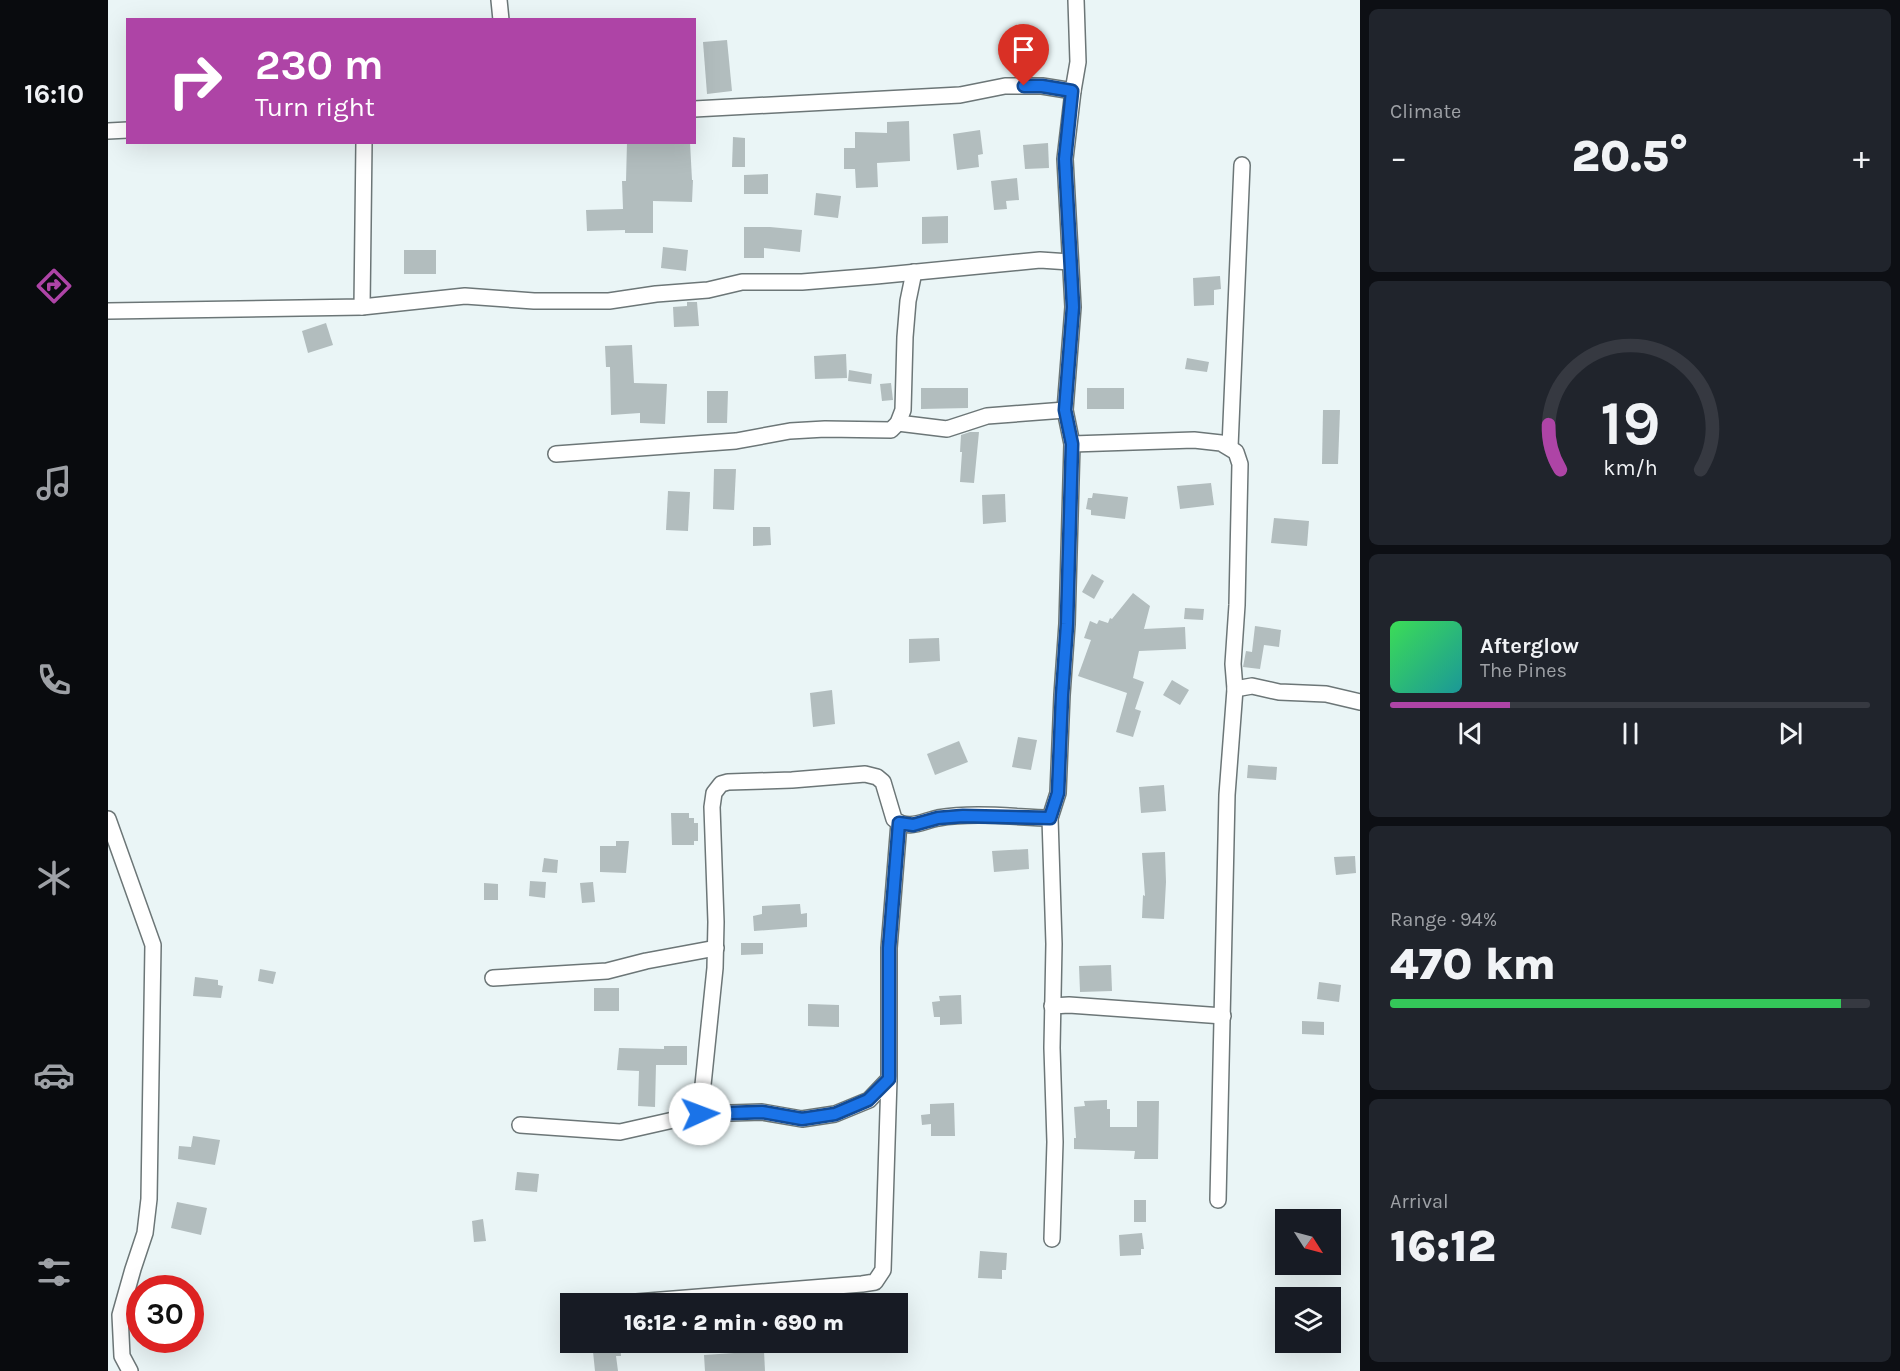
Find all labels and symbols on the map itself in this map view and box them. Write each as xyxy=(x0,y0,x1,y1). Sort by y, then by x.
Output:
pin xyxy=(998,24,1049,86)
position arrow xyxy=(668,1082,732,1146)
north arrow xyxy=(1275,1209,1341,1275)
speed limit sign: 30 xyxy=(126,1275,204,1353)

